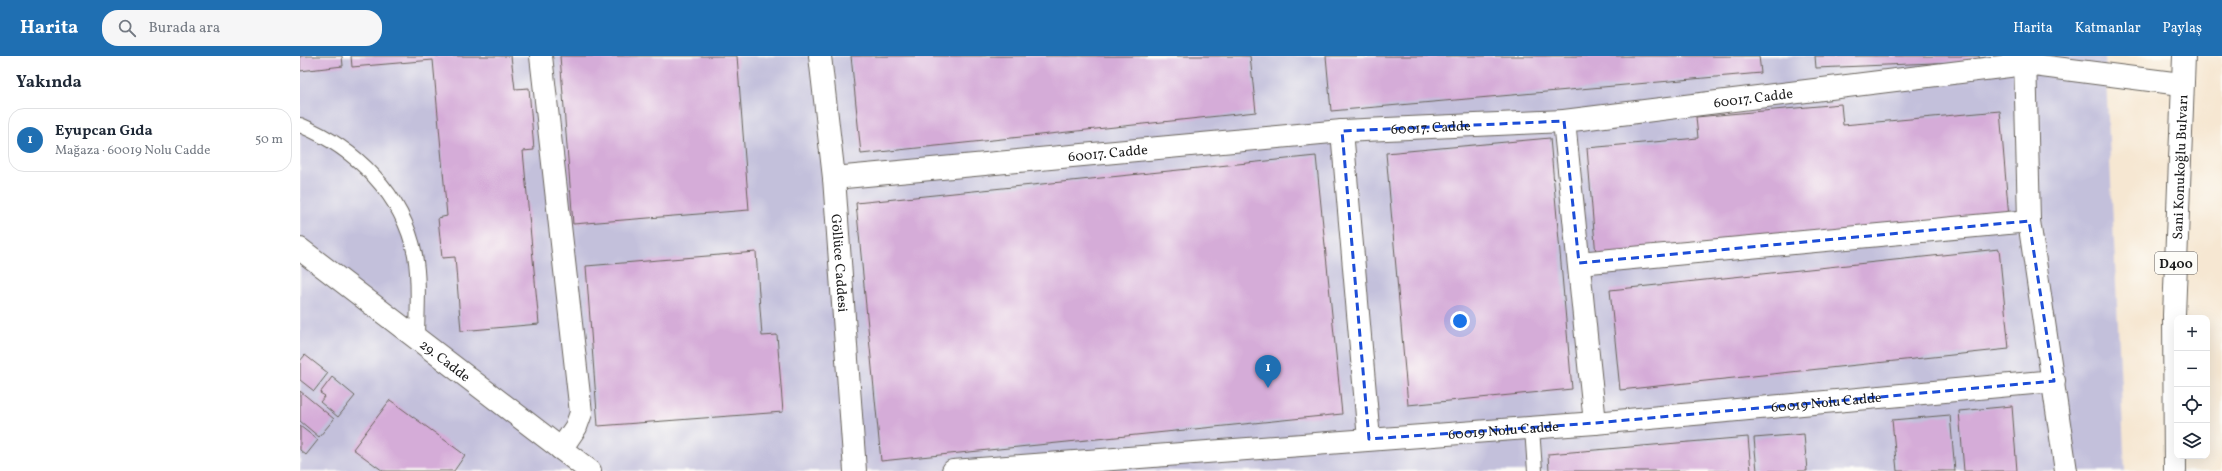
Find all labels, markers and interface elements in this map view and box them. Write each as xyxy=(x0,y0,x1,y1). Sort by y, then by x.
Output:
search box xyxy=(102,10,382,46)
text: Harita xyxy=(20,15,78,41)
icon: search xyxy=(116,17,138,39)
text: Burada ara xyxy=(148,18,220,39)
text: Harita xyxy=(2013,19,2053,38)
text: Katmanlar xyxy=(2075,19,2141,38)
text: Paylaş xyxy=(2163,19,2202,38)
text: Yakında xyxy=(16,71,82,94)
street label: 60017. Cadde xyxy=(1713,85,1794,113)
street label: Sani Konukoğlu Bulvarı xyxy=(2169,94,2193,240)
street label: 60017. Cadde xyxy=(1391,117,1471,140)
text: Eyupcan Gıda xyxy=(55,121,153,142)
text: 1 xyxy=(27,131,33,149)
text: 50 m xyxy=(255,131,283,149)
street label: 60017. Cadde xyxy=(1067,141,1149,167)
text: Mağaza · 60019 Nolu Cadde xyxy=(55,142,210,160)
street label: Göllüce Caddesi xyxy=(826,213,852,313)
road number: D400 xyxy=(2155,252,2197,274)
your location xyxy=(1450,311,1470,331)
map controls xyxy=(2174,315,2210,459)
button: + xyxy=(2174,315,2210,351)
street label: 29. Cadde xyxy=(415,336,474,387)
button: − xyxy=(2174,351,2210,387)
pin: 1 xyxy=(1255,355,1281,388)
button: locate xyxy=(2174,387,2210,423)
street label: 60019 Nolu Cadde xyxy=(1770,389,1883,418)
street label: 60019 Nolu Cadde xyxy=(1448,418,1560,445)
button: layers xyxy=(2174,423,2210,459)

